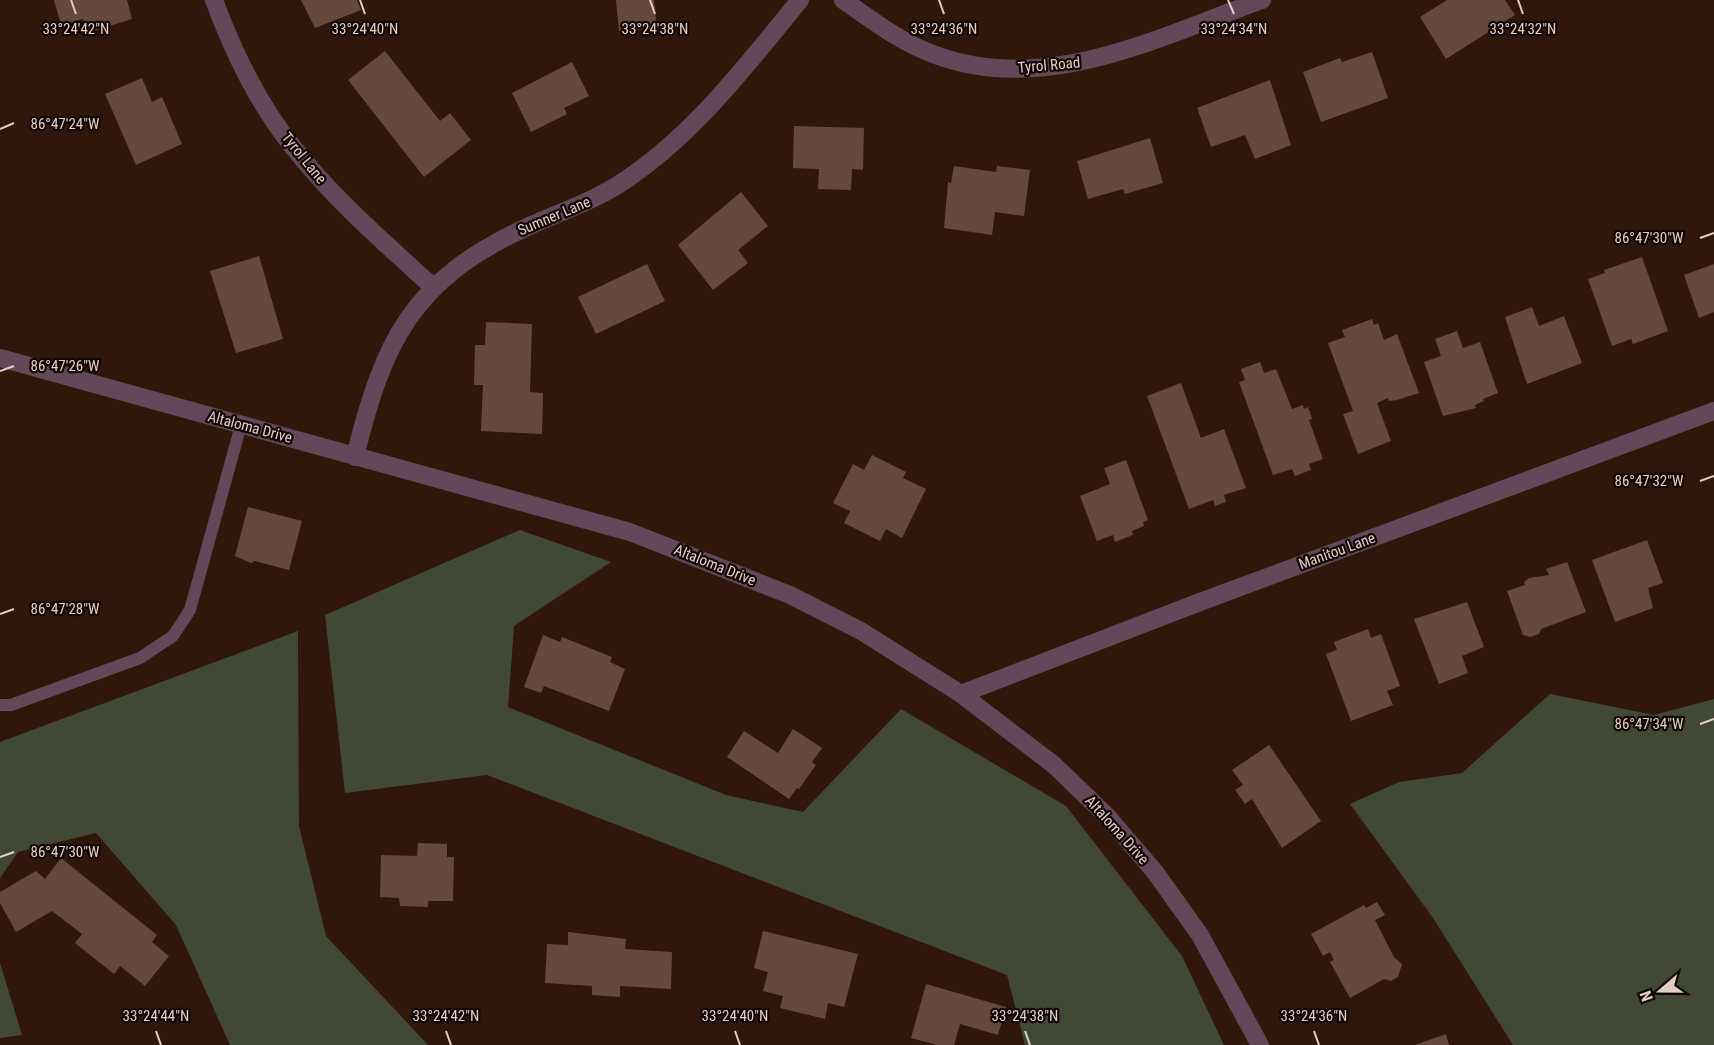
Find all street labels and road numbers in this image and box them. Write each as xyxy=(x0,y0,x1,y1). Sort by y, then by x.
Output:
street label: Tyrol Road xyxy=(1017,53,1081,77)
street label: Tyrol Lane xyxy=(278,129,330,187)
street label: Sumner Lane xyxy=(515,193,593,239)
street label: Altaloma Drive xyxy=(206,407,294,447)
street label: Manitou Lane xyxy=(1296,529,1378,573)
street label: Altaloma Drive xyxy=(672,540,758,590)
street label: Altaloma Drive xyxy=(1081,792,1153,868)

